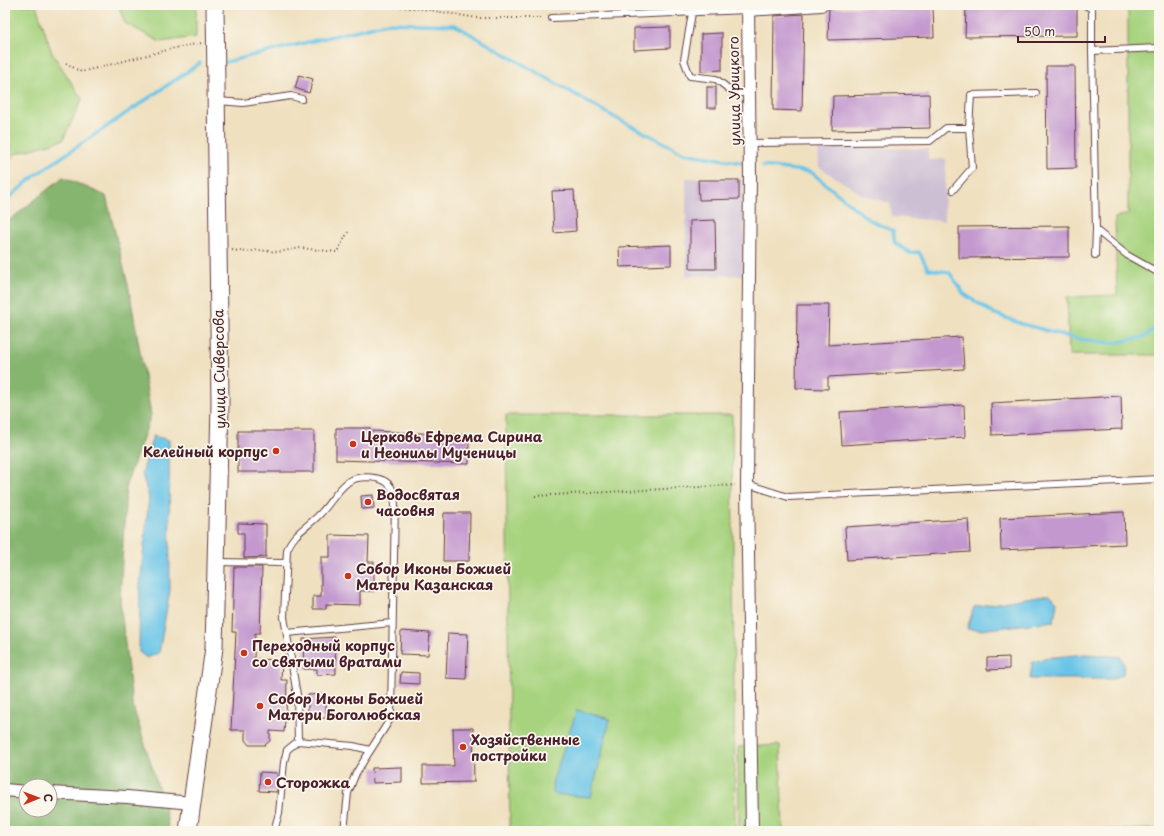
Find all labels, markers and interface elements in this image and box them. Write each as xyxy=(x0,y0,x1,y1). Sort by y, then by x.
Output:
scale bar xyxy=(1018,18,1105,44)
text: 50 m xyxy=(1024,22,1055,40)
street label: улица Урицкого xyxy=(723,36,745,146)
street label: улица Сиверсова xyxy=(207,309,231,429)
place label: Церковь Ефрема Сирина и Неонилы Мученицы xyxy=(361,426,543,463)
marker: Церковь Ефрема Сирина и Неонилы Мученицы xyxy=(348,439,358,449)
place label: Келейный корпус xyxy=(143,441,268,462)
marker: Келейный корпус xyxy=(271,446,281,456)
place label: Водосвятая часовня xyxy=(376,484,460,521)
marker: Водосвятая часовня xyxy=(363,497,373,507)
place label: Собор Иконы Божией Матери Казанская xyxy=(356,558,511,595)
marker: Собор Иконы Божией Матери Казанская xyxy=(343,571,353,581)
place label: Переходный корпус со святыми вратами xyxy=(252,635,402,672)
marker: Переходный корпус со святыми вратами xyxy=(239,648,249,658)
place label: Собор Иконы Божией Матери Боголюбская xyxy=(268,688,423,725)
marker: Собор Иконы Божией Матери Боголюбская xyxy=(255,701,265,711)
place label: Хозяйственные постройки xyxy=(471,729,580,766)
marker: Хозяйственные постройки xyxy=(458,742,468,752)
place label: Сторожка xyxy=(276,772,350,793)
marker: Сторожка xyxy=(263,777,273,787)
north arrow xyxy=(18,778,58,818)
text: С xyxy=(40,794,57,802)

